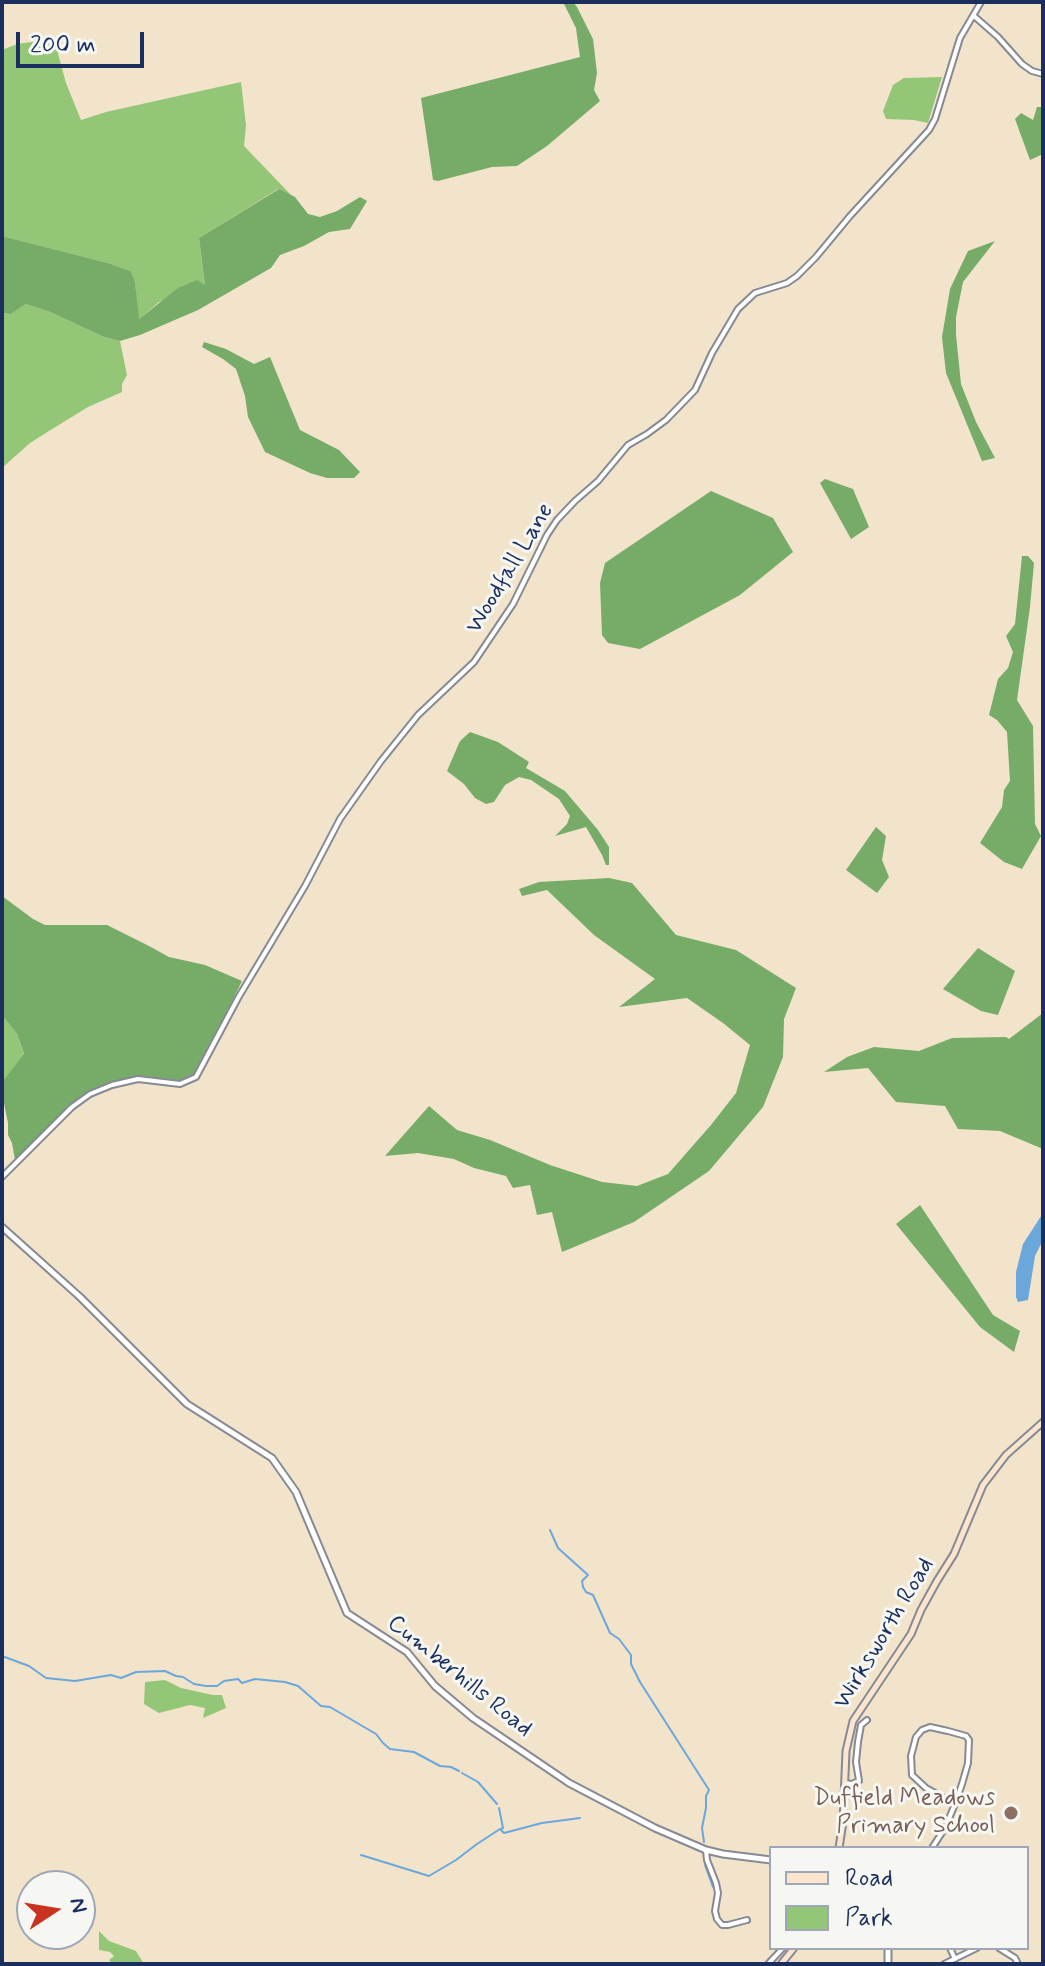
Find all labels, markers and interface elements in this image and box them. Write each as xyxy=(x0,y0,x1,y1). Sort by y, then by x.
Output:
scale bar xyxy=(20,16,148,66)
text: 200 m xyxy=(30,30,96,61)
street label: Woodfall Lane xyxy=(461,499,561,639)
street label: Wirksworth Road xyxy=(829,1553,941,1715)
street label: Cumberhills Road xyxy=(381,1610,537,1744)
place label: Duffield Meadows Primary School xyxy=(813,1785,995,1841)
marker: Duffield Meadows Primary School xyxy=(1002,1804,1020,1822)
legend xyxy=(769,1846,1029,1950)
text: Road xyxy=(845,1863,893,1894)
north arrow xyxy=(16,1870,96,1950)
text: N xyxy=(62,1895,93,1916)
text: Park xyxy=(845,1903,893,1934)

